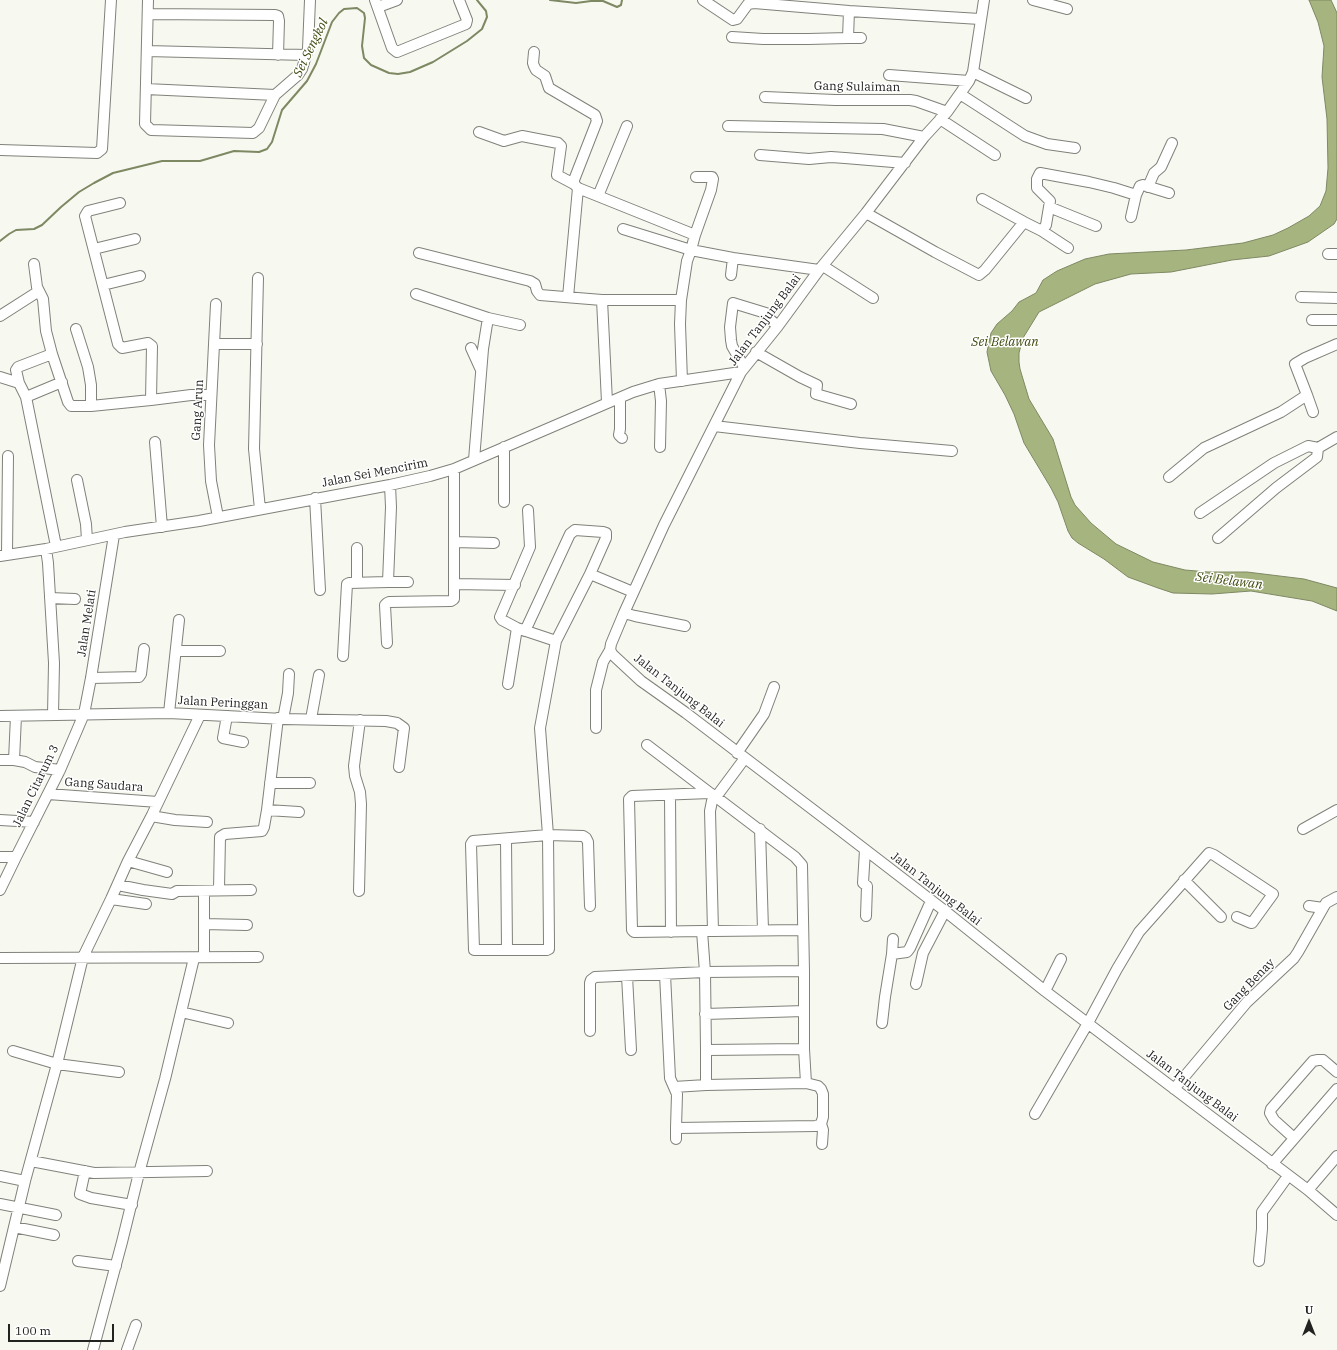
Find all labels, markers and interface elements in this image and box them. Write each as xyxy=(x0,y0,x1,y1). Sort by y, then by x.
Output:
water label: Sei Sengkol xyxy=(290,16,332,80)
street label: Gang Sulaiman xyxy=(814,79,900,95)
street label: Jalan Tanjung Balai xyxy=(726,271,804,369)
water label: Sei Belawan xyxy=(971,334,1039,350)
street label: Gang Arun xyxy=(189,379,207,441)
street label: Jalan Sei Mencirim xyxy=(321,456,429,490)
water label: Sei Belawan xyxy=(1195,569,1263,593)
street label: Jalan Melati xyxy=(75,589,99,657)
street label: Jalan Tanjung Balai xyxy=(631,651,727,731)
street label: Jalan Peringgan xyxy=(178,693,268,713)
street label: Jalan Citarum 3 xyxy=(10,743,62,829)
street label: Gang Saudara xyxy=(64,775,144,795)
street label: Jalan Tanjung Balai xyxy=(888,849,984,929)
street label: Gang Benay xyxy=(1220,956,1278,1014)
street label: Jalan Tanjung Balai xyxy=(1143,1047,1241,1125)
north arrow xyxy=(1289,1302,1329,1342)
text: U xyxy=(1305,1303,1313,1317)
scale bar xyxy=(10,1316,116,1342)
text: 100 m xyxy=(15,1323,51,1338)

